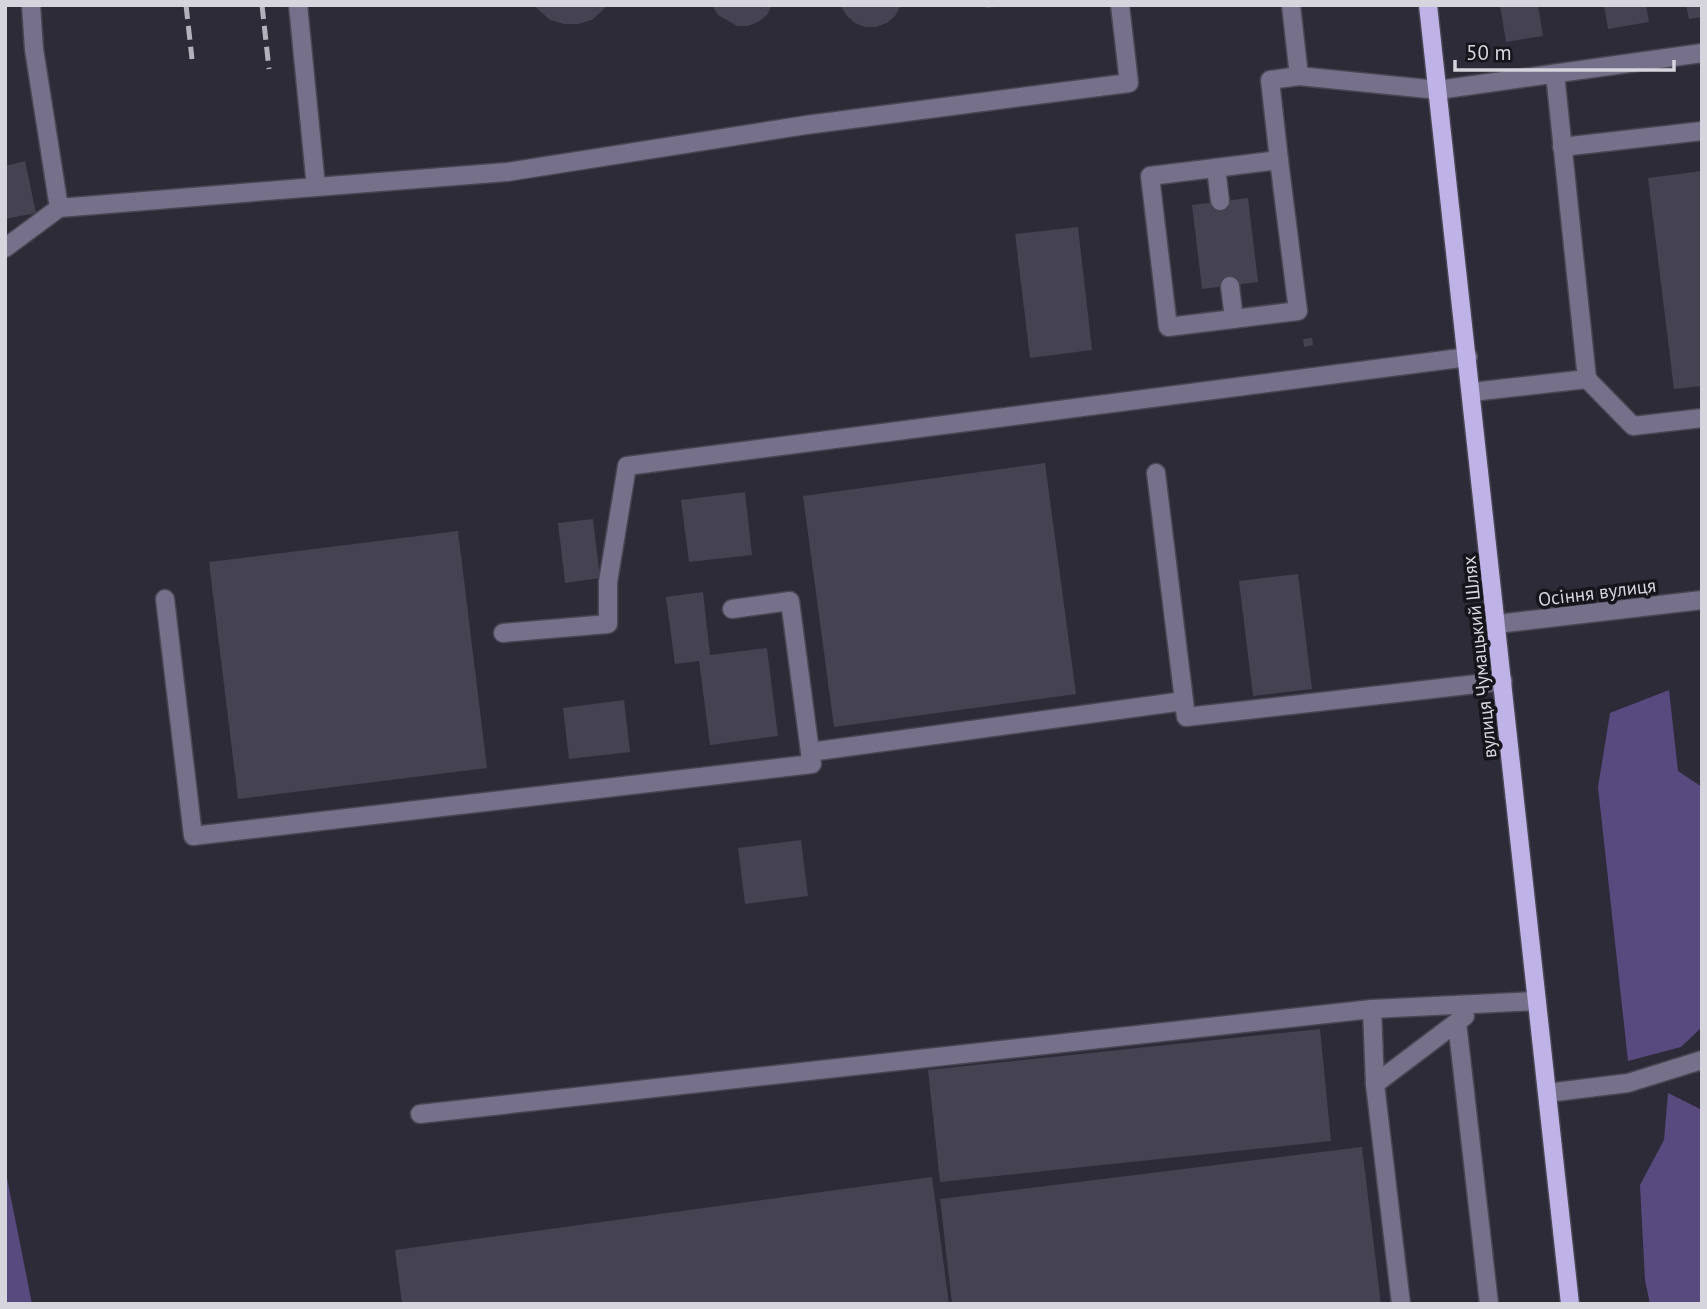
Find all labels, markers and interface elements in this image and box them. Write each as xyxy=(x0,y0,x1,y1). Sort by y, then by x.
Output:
scale bar xyxy=(1455,28,1674,72)
text: 50 m xyxy=(1466,39,1512,66)
street label: вулиця Чумацький Шлях xyxy=(1456,554,1502,760)
street label: Осіння вулиця xyxy=(1537,573,1657,611)

